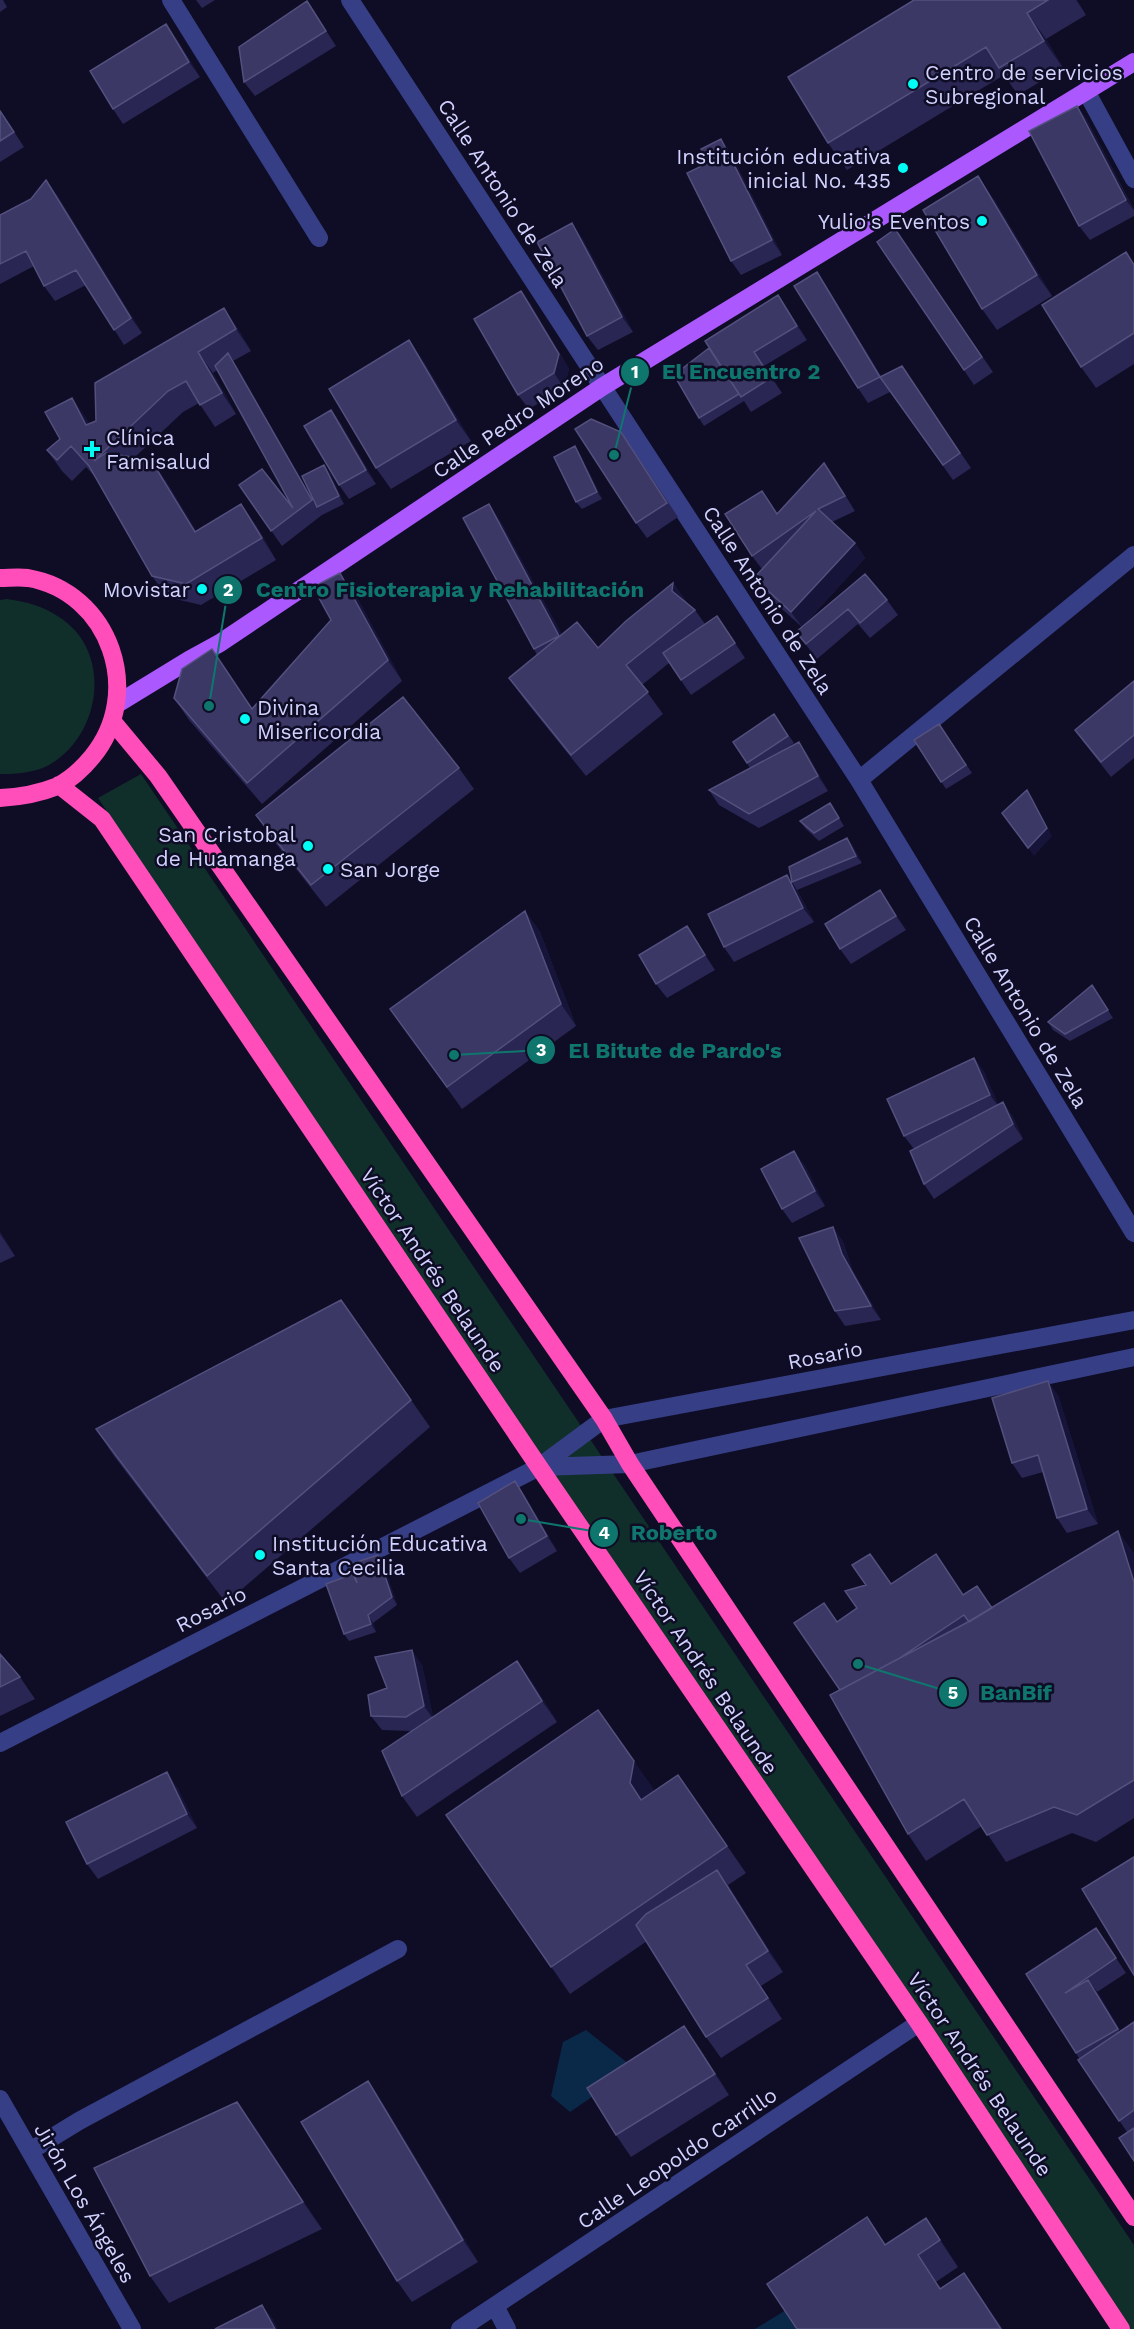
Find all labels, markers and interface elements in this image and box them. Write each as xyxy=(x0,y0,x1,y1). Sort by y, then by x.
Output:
place label: Centro de servicios Subregional xyxy=(925,60,1123,109)
marker: Centro de servicios Subregional xyxy=(906,77,920,91)
street label: Calle Antonio de Zela xyxy=(433,94,573,292)
place label: Institución educativa inicial No. 435 xyxy=(676,144,891,193)
marker: Institución educativa inicial No. 435 xyxy=(896,161,910,175)
place label: Yulio's Eventos xyxy=(818,209,970,234)
marker: Yulio's Eventos xyxy=(975,214,989,228)
street label: Calle Pedro Moreno xyxy=(428,351,608,483)
callout: El Encuentro 2 xyxy=(620,352,832,392)
text: El Encuentro 2 xyxy=(662,359,820,384)
text: 1 xyxy=(631,361,639,382)
place label: Clínica Famisalud xyxy=(106,425,211,474)
marker: Clínica Famisalud xyxy=(83,440,101,458)
street label: Calle Antonio de Zela xyxy=(698,501,838,699)
callout: Centro Fisioterapia y Rehabilitación xyxy=(213,570,657,610)
place label: Movistar xyxy=(103,577,190,602)
text: Centro Fisioterapia y Rehabilitación xyxy=(256,577,644,602)
text: 2 xyxy=(223,579,233,600)
marker: Movistar xyxy=(195,582,209,596)
place label: Divina Misericordia xyxy=(257,695,381,744)
marker: Divina Misericordia xyxy=(238,712,252,726)
place label: San Cristobal de Huamanga xyxy=(156,822,297,871)
marker: San Cristobal de Huamanga xyxy=(301,839,315,853)
place label: San Jorge xyxy=(340,857,440,882)
marker: San Jorge xyxy=(321,862,335,876)
street label: Calle Antonio de Zela xyxy=(959,911,1093,1113)
callout: El Bitute de Pardo's xyxy=(526,1030,794,1070)
text: El Bitute de Pardo's xyxy=(568,1038,782,1063)
text: 3 xyxy=(536,1039,546,1060)
street label: Víctor Andrés Belaunde xyxy=(355,1163,511,1377)
street label: Rosario xyxy=(785,1335,865,1375)
callout: Roberto xyxy=(589,1513,730,1553)
text: Roberto xyxy=(631,1520,717,1545)
text: 4 xyxy=(598,1522,610,1543)
place label: Institución Educativa Santa Cecilia xyxy=(272,1531,488,1580)
marker: Institución Educativa Santa Cecilia xyxy=(253,1548,267,1562)
street label: Víctor Andrés Belaunde xyxy=(628,1565,784,1779)
street label: Rosario xyxy=(172,1581,250,1637)
callout: BanBif xyxy=(938,1673,1064,1713)
text: BanBif xyxy=(980,1680,1053,1705)
text: 5 xyxy=(948,1682,958,1703)
street label: Víctor Andrés Belaunde xyxy=(902,1967,1058,2181)
street label: Calle Leopoldo Carrillo xyxy=(573,2082,781,2234)
street label: Jirón Los Ángeles xyxy=(29,2119,141,2287)

